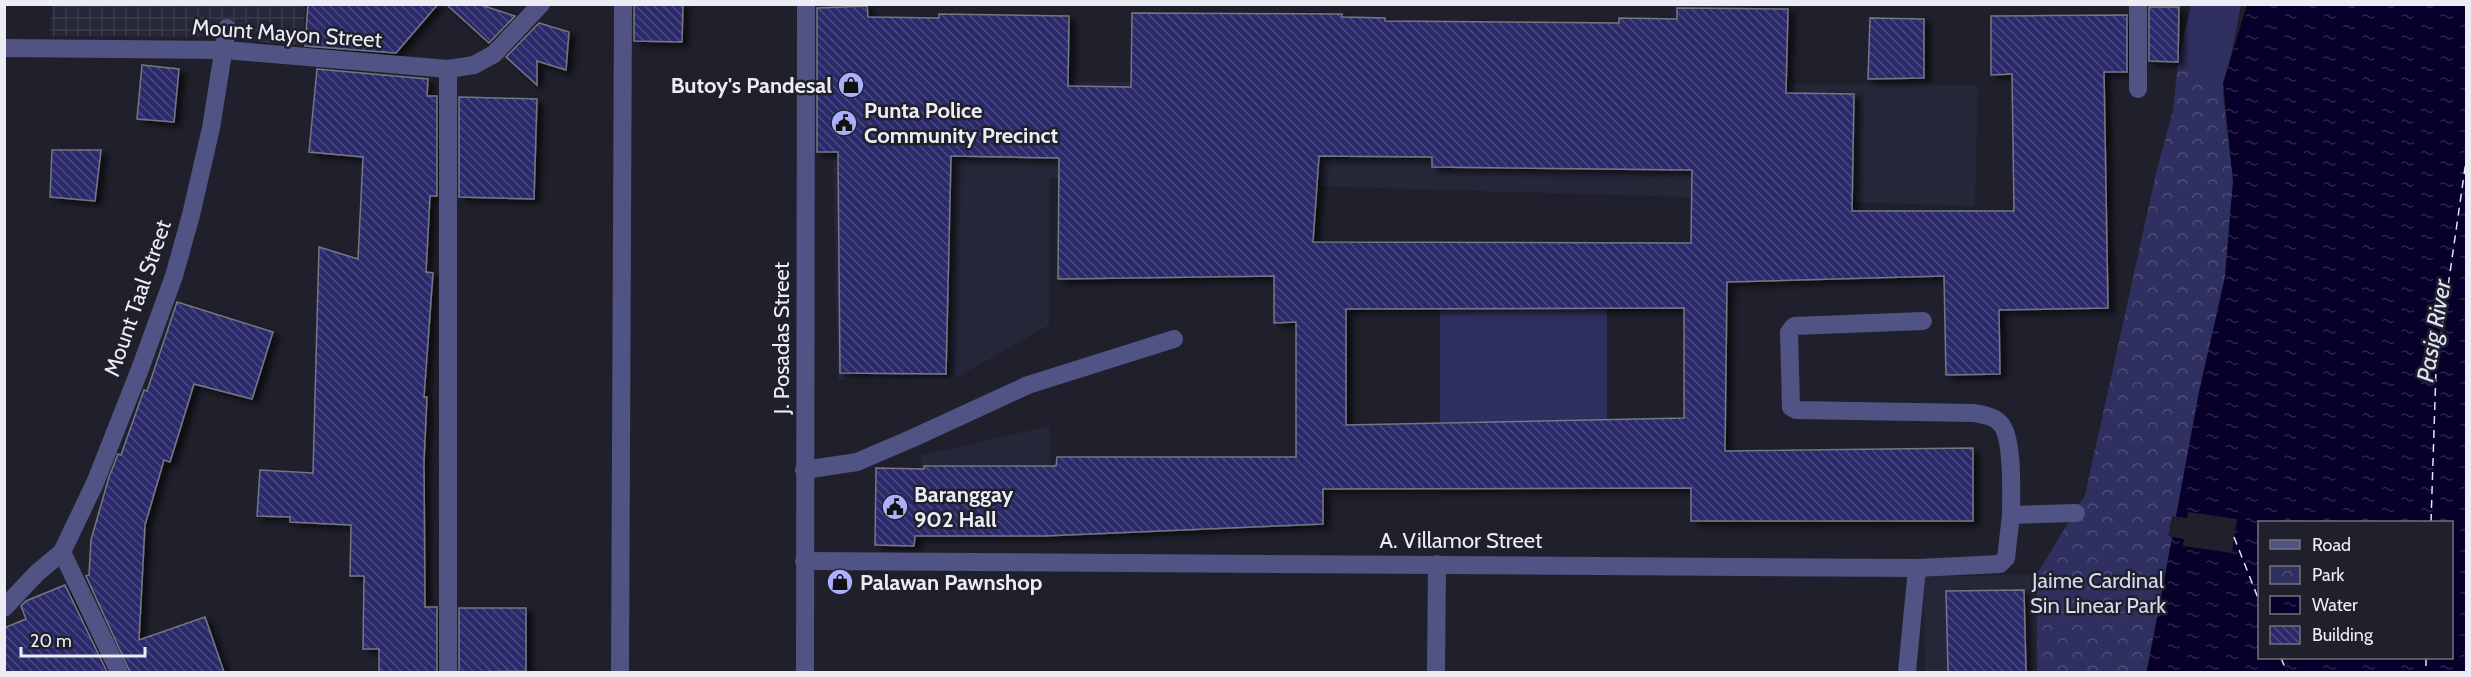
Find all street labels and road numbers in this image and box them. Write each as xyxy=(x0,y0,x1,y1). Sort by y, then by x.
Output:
street label: Mount Mayon Street xyxy=(191,13,383,54)
street label: Mount Taal Street xyxy=(98,216,177,380)
street label: J. Posadas Street xyxy=(768,261,795,415)
street label: A. Villamor Street xyxy=(1380,527,1543,554)

